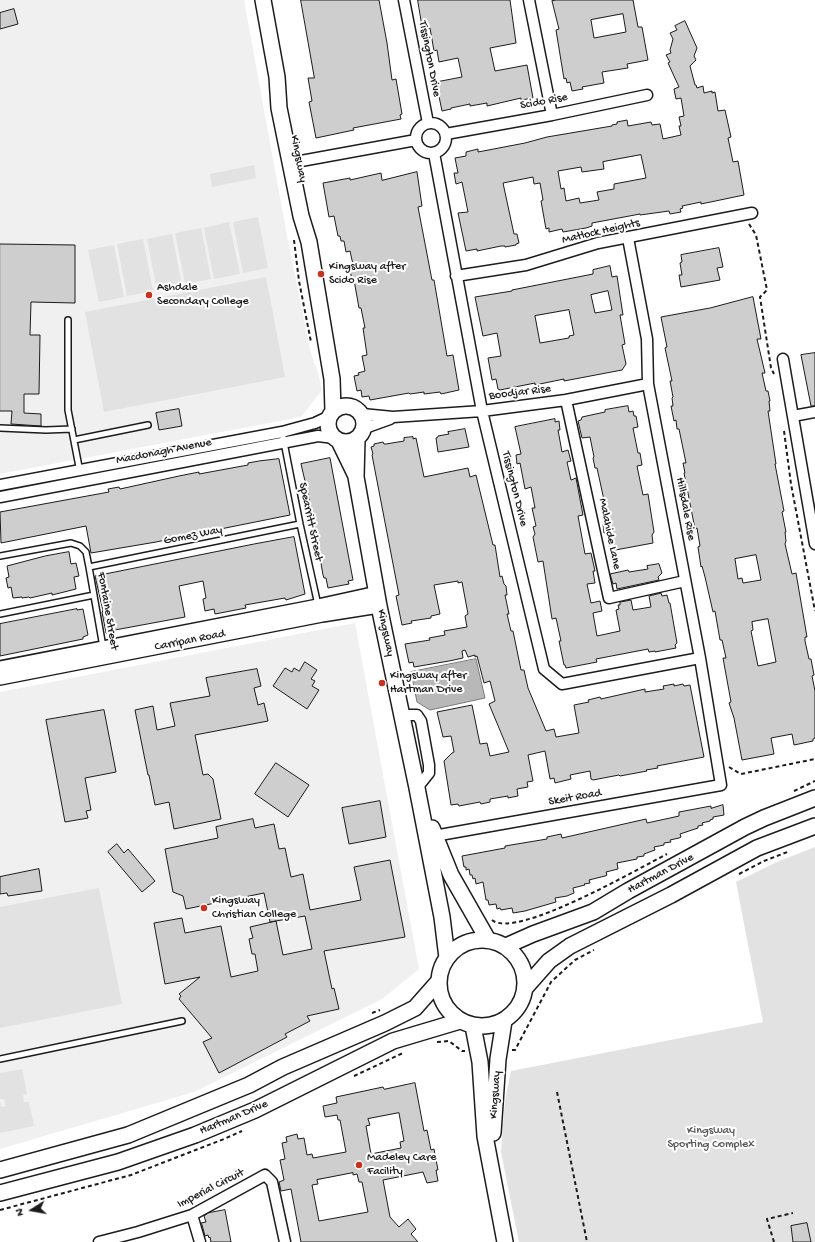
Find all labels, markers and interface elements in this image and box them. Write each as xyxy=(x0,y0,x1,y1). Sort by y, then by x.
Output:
street label: Tissington Drive xyxy=(415,20,443,98)
street label: Scido Rise xyxy=(519,90,569,114)
street label: Kingsway xyxy=(286,134,310,184)
street label: Matlock Heights xyxy=(561,216,641,248)
place label: Kingsway after Scido Rise xyxy=(329,260,406,288)
marker: Kingsway after Scido Rise xyxy=(316,269,326,279)
place label: Ashdale Secondary College xyxy=(157,281,249,309)
marker: Ashdale Secondary College xyxy=(144,290,154,300)
street label: Boodjar Rise xyxy=(488,382,552,404)
street label: Macdonagh Avenue xyxy=(115,436,213,468)
street label: Tissington Drive xyxy=(498,450,530,528)
street label: Hillsdale Rise xyxy=(672,476,698,542)
street label: Spearritt Street xyxy=(295,481,325,563)
street label: Malahide Lane xyxy=(594,497,624,571)
street label: Gomez Way xyxy=(162,523,224,549)
street label: Fontaine Street xyxy=(93,571,121,651)
street label: Kingsway xyxy=(373,608,397,658)
street label: Carripan Road xyxy=(153,627,227,655)
place label: Kingsway after Hartman Drive xyxy=(390,669,467,697)
marker: Kingsway after Hartman Drive xyxy=(377,678,387,688)
street label: Skeit Road xyxy=(547,786,603,810)
street label: Hartman Drive xyxy=(626,851,696,897)
place label: Kingsway Christian College xyxy=(212,894,296,922)
marker: Kingsway Christian College xyxy=(199,903,209,913)
street label: Kingsway xyxy=(487,1071,505,1119)
street label: Hartman Drive xyxy=(198,1097,270,1139)
park label: Kingsway Sporting Complex xyxy=(667,1124,755,1152)
place label: Madeley Care Facility xyxy=(367,1151,436,1179)
marker: Madeley Care Facility xyxy=(354,1160,364,1170)
street label: Imperial Circuit xyxy=(175,1166,247,1212)
north arrow xyxy=(12,1190,52,1230)
text: N xyxy=(14,1208,27,1217)

